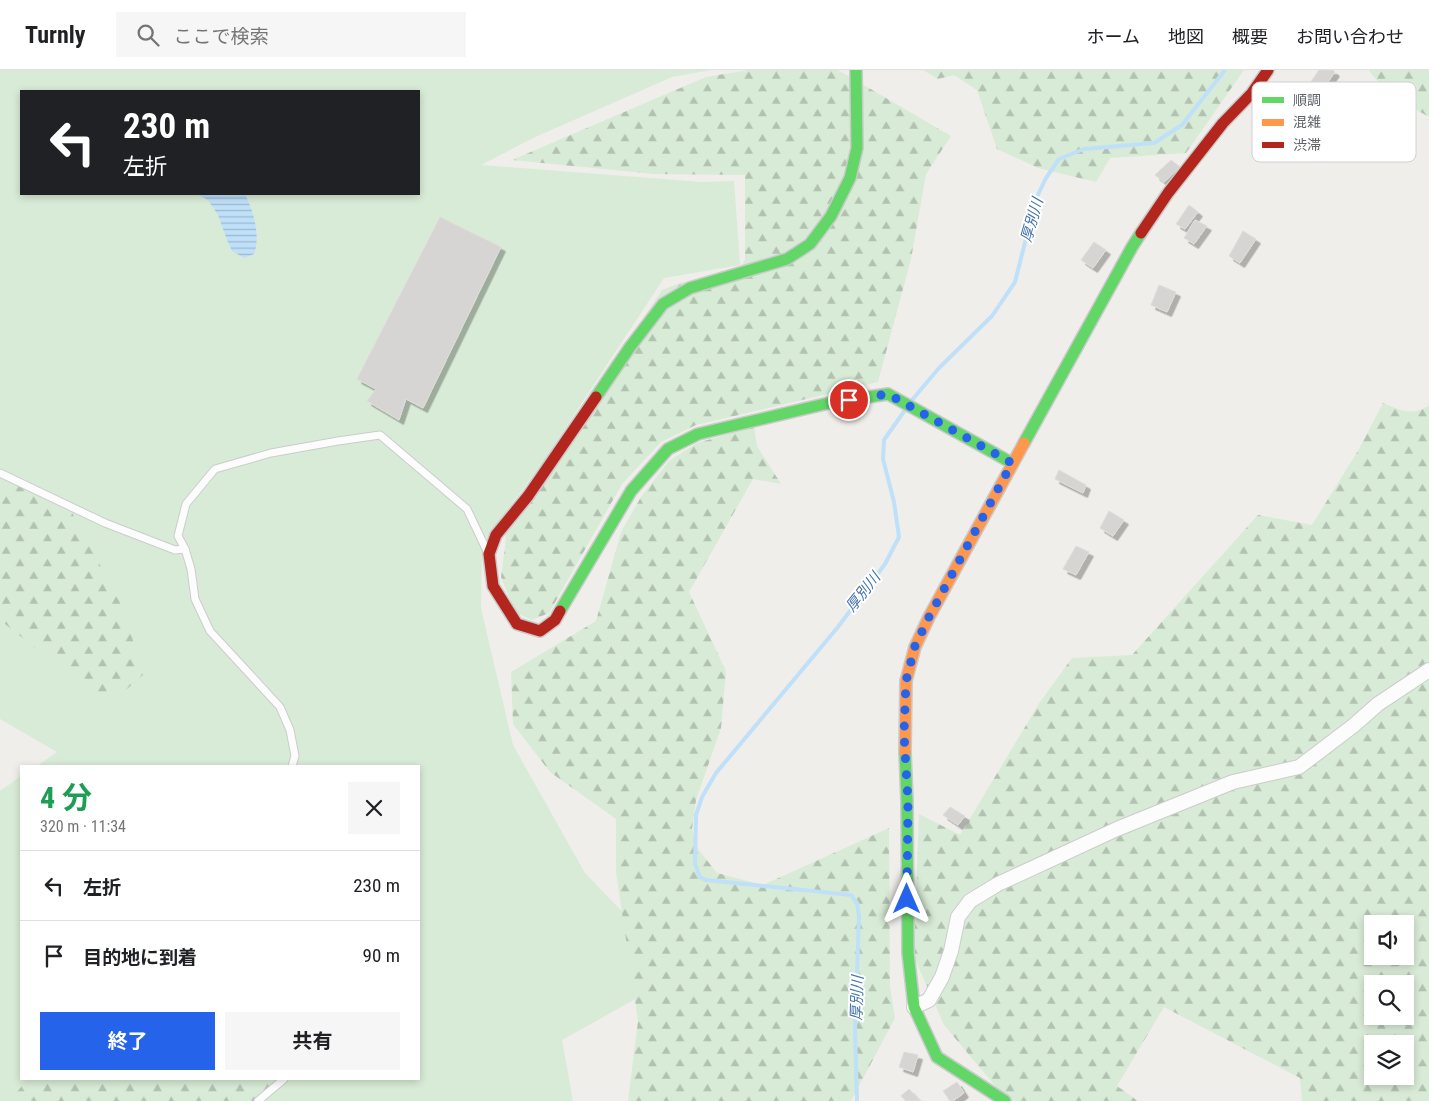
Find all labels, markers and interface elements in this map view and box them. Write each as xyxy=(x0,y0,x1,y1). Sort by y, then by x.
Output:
search box xyxy=(116,12,466,57)
text: Turnly xyxy=(25,21,86,49)
icon: search xyxy=(134,21,162,49)
text: ここで検索 xyxy=(174,25,269,48)
text: ホーム xyxy=(1087,26,1140,47)
text: 地図 xyxy=(1168,26,1204,47)
text: 概要 xyxy=(1232,26,1268,47)
text: お問い合わせ xyxy=(1296,26,1404,47)
legend xyxy=(1252,82,1416,162)
text: 順調 xyxy=(1293,92,1321,108)
text: 230 m xyxy=(123,106,210,147)
icon: left xyxy=(40,110,105,175)
text: 混雑 xyxy=(1293,114,1321,130)
text: 渋滞 xyxy=(1293,137,1321,153)
text: 左折 xyxy=(123,154,167,179)
water label: 厚別川 xyxy=(1017,194,1047,244)
pin xyxy=(828,379,870,421)
icon: arrive xyxy=(835,386,863,414)
water label: 厚別川 xyxy=(842,567,885,615)
text: 4 分 xyxy=(40,780,92,815)
button: close xyxy=(348,782,400,834)
text: 320 m · 11:34 xyxy=(40,817,126,836)
icon: left xyxy=(40,872,68,900)
position arrow xyxy=(880,872,932,924)
text: 230 m xyxy=(353,874,400,897)
text: 左折 xyxy=(83,876,121,899)
map controls xyxy=(1364,915,1414,1085)
button: sound xyxy=(1364,915,1414,965)
icon: arrive xyxy=(40,942,68,970)
text: 90 m xyxy=(363,944,400,967)
text: 目的地に到着 xyxy=(83,946,197,969)
water label: 厚別川 xyxy=(847,973,867,1021)
button: search xyxy=(1364,975,1414,1025)
button: 終了 xyxy=(40,1012,215,1070)
button: 共有 xyxy=(225,1012,400,1070)
button: layers xyxy=(1364,1035,1414,1085)

